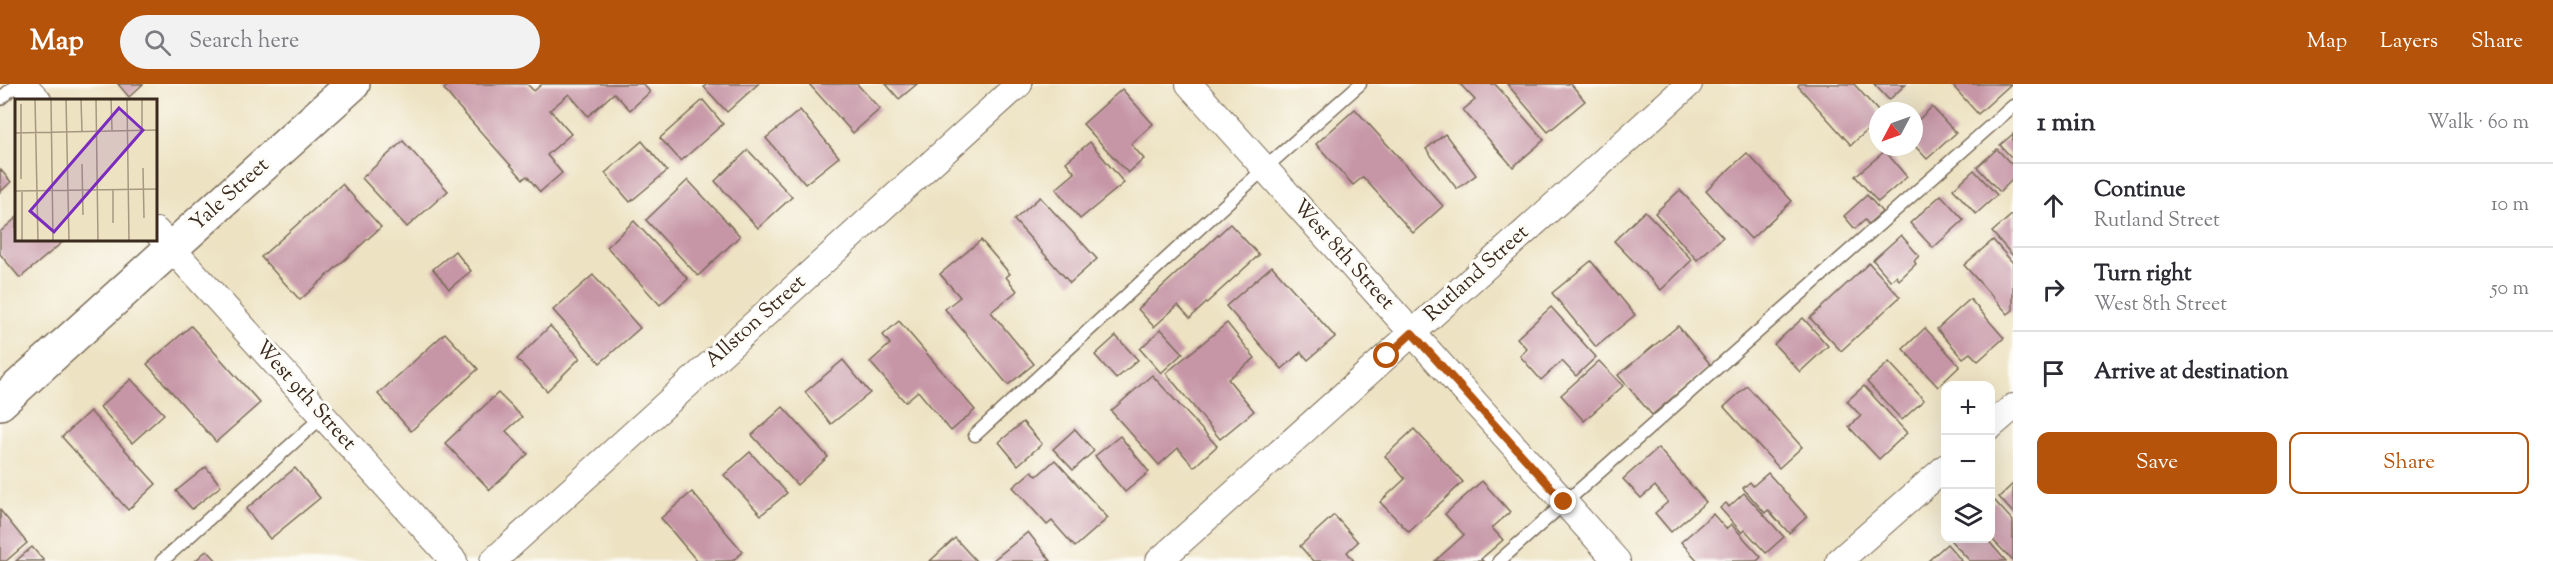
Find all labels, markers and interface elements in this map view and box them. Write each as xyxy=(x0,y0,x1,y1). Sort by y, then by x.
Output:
search box xyxy=(120,15,540,69)
text: Map xyxy=(30,22,84,62)
icon: search xyxy=(141,26,174,59)
text: Search here xyxy=(189,26,299,58)
text: Map xyxy=(2307,27,2347,57)
text: Layers xyxy=(2380,27,2438,57)
text: Share xyxy=(2471,27,2523,57)
inset map xyxy=(15,99,158,242)
north arrow xyxy=(1869,102,1923,156)
text: 1 min xyxy=(2037,105,2096,142)
text: Walk · 60 m xyxy=(2427,109,2529,138)
street label: Yale Street xyxy=(184,151,276,239)
text: Continue xyxy=(2094,175,2185,207)
icon: ahead xyxy=(2037,189,2070,222)
text: 10 m xyxy=(2491,191,2529,220)
street label: West 8th Street xyxy=(1285,193,1401,317)
text: Rutland Street xyxy=(2094,207,2220,236)
street label: Rutland Street xyxy=(1418,219,1536,329)
text: Turn right xyxy=(2094,259,2191,291)
street label: Allston Street xyxy=(699,268,813,376)
icon: right xyxy=(2037,273,2070,306)
text: 50 m xyxy=(2491,275,2529,304)
text: West 8th Street xyxy=(2094,291,2227,320)
street label: West 9th Street xyxy=(247,334,363,458)
route start xyxy=(1373,342,1399,368)
icon: arrive xyxy=(2037,357,2070,390)
text: Arrive at destination xyxy=(2094,357,2289,389)
map controls xyxy=(1941,381,1995,543)
button: + xyxy=(1941,381,1995,435)
button: Save xyxy=(2037,432,2277,494)
button: Share xyxy=(2289,432,2529,494)
button: − xyxy=(1941,435,1995,489)
route end xyxy=(1550,488,1576,514)
button: layers xyxy=(1941,489,1995,543)

